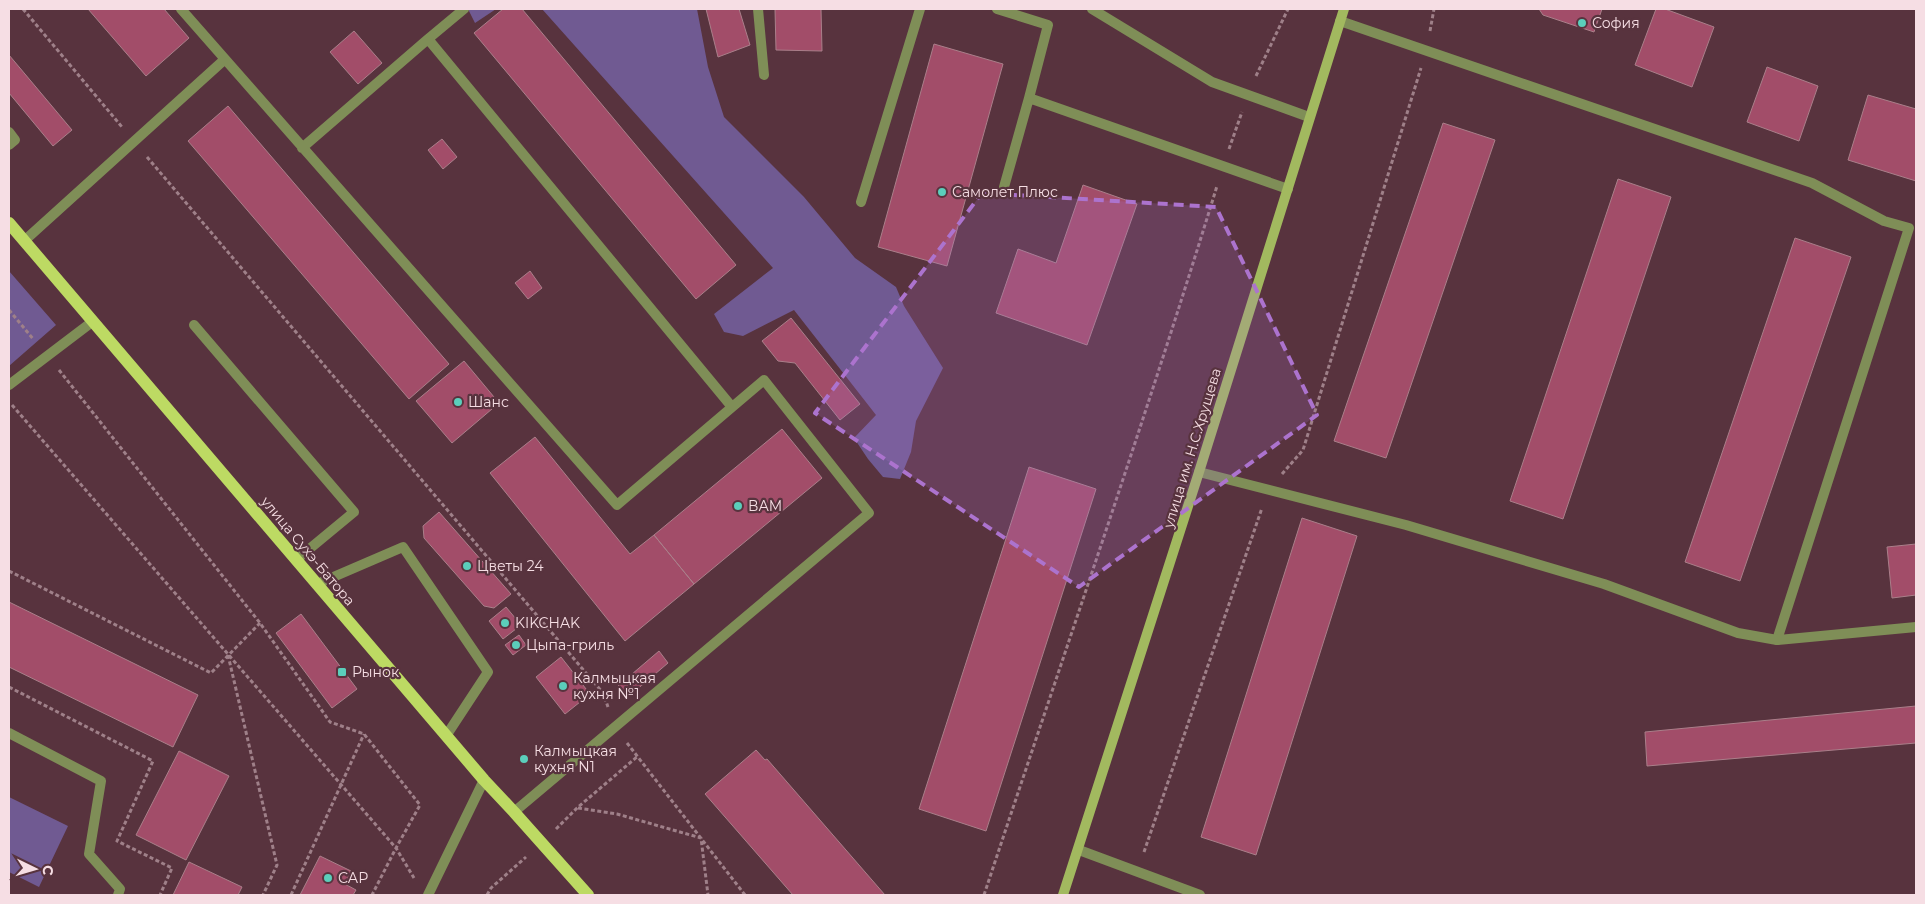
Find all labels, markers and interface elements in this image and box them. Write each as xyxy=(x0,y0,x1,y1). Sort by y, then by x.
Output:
place label: София xyxy=(1592,14,1640,32)
marker: София xyxy=(1576,17,1588,29)
place label: Самолет Плюс xyxy=(952,183,1058,201)
marker: Самолет Плюс xyxy=(936,186,948,198)
street label: улица им. Н.С.Хрущева xyxy=(1159,366,1225,531)
place label: Шанс xyxy=(468,393,509,411)
marker: Шанс xyxy=(452,396,464,408)
street label: улица Сухэ-Батора xyxy=(256,492,359,609)
place label: ВАМ xyxy=(748,497,782,515)
marker: ВАМ xyxy=(732,500,744,512)
place label: Цветы 24 xyxy=(477,557,544,575)
marker: Цветы 24 xyxy=(461,560,473,572)
place label: KIKCHAK xyxy=(515,614,580,632)
marker: KIKCHAK xyxy=(499,617,511,629)
place label: Цыпа-гриль xyxy=(526,636,614,654)
marker: Цыпа-гриль xyxy=(510,639,522,651)
place label: Рынок xyxy=(352,663,399,681)
marker: Рынок xyxy=(336,666,348,678)
place label: Калмыцкая кухня №1 xyxy=(573,669,656,703)
marker: Калмыцкая кухня №1 xyxy=(557,680,569,692)
place label: Калмыцкая кухня N1 xyxy=(534,742,617,776)
marker: Калмыцкая кухня N1 xyxy=(518,753,530,765)
north arrow xyxy=(10,844,60,894)
text: С xyxy=(39,864,57,876)
place label: САР xyxy=(338,869,368,887)
marker: САР xyxy=(322,872,334,884)

